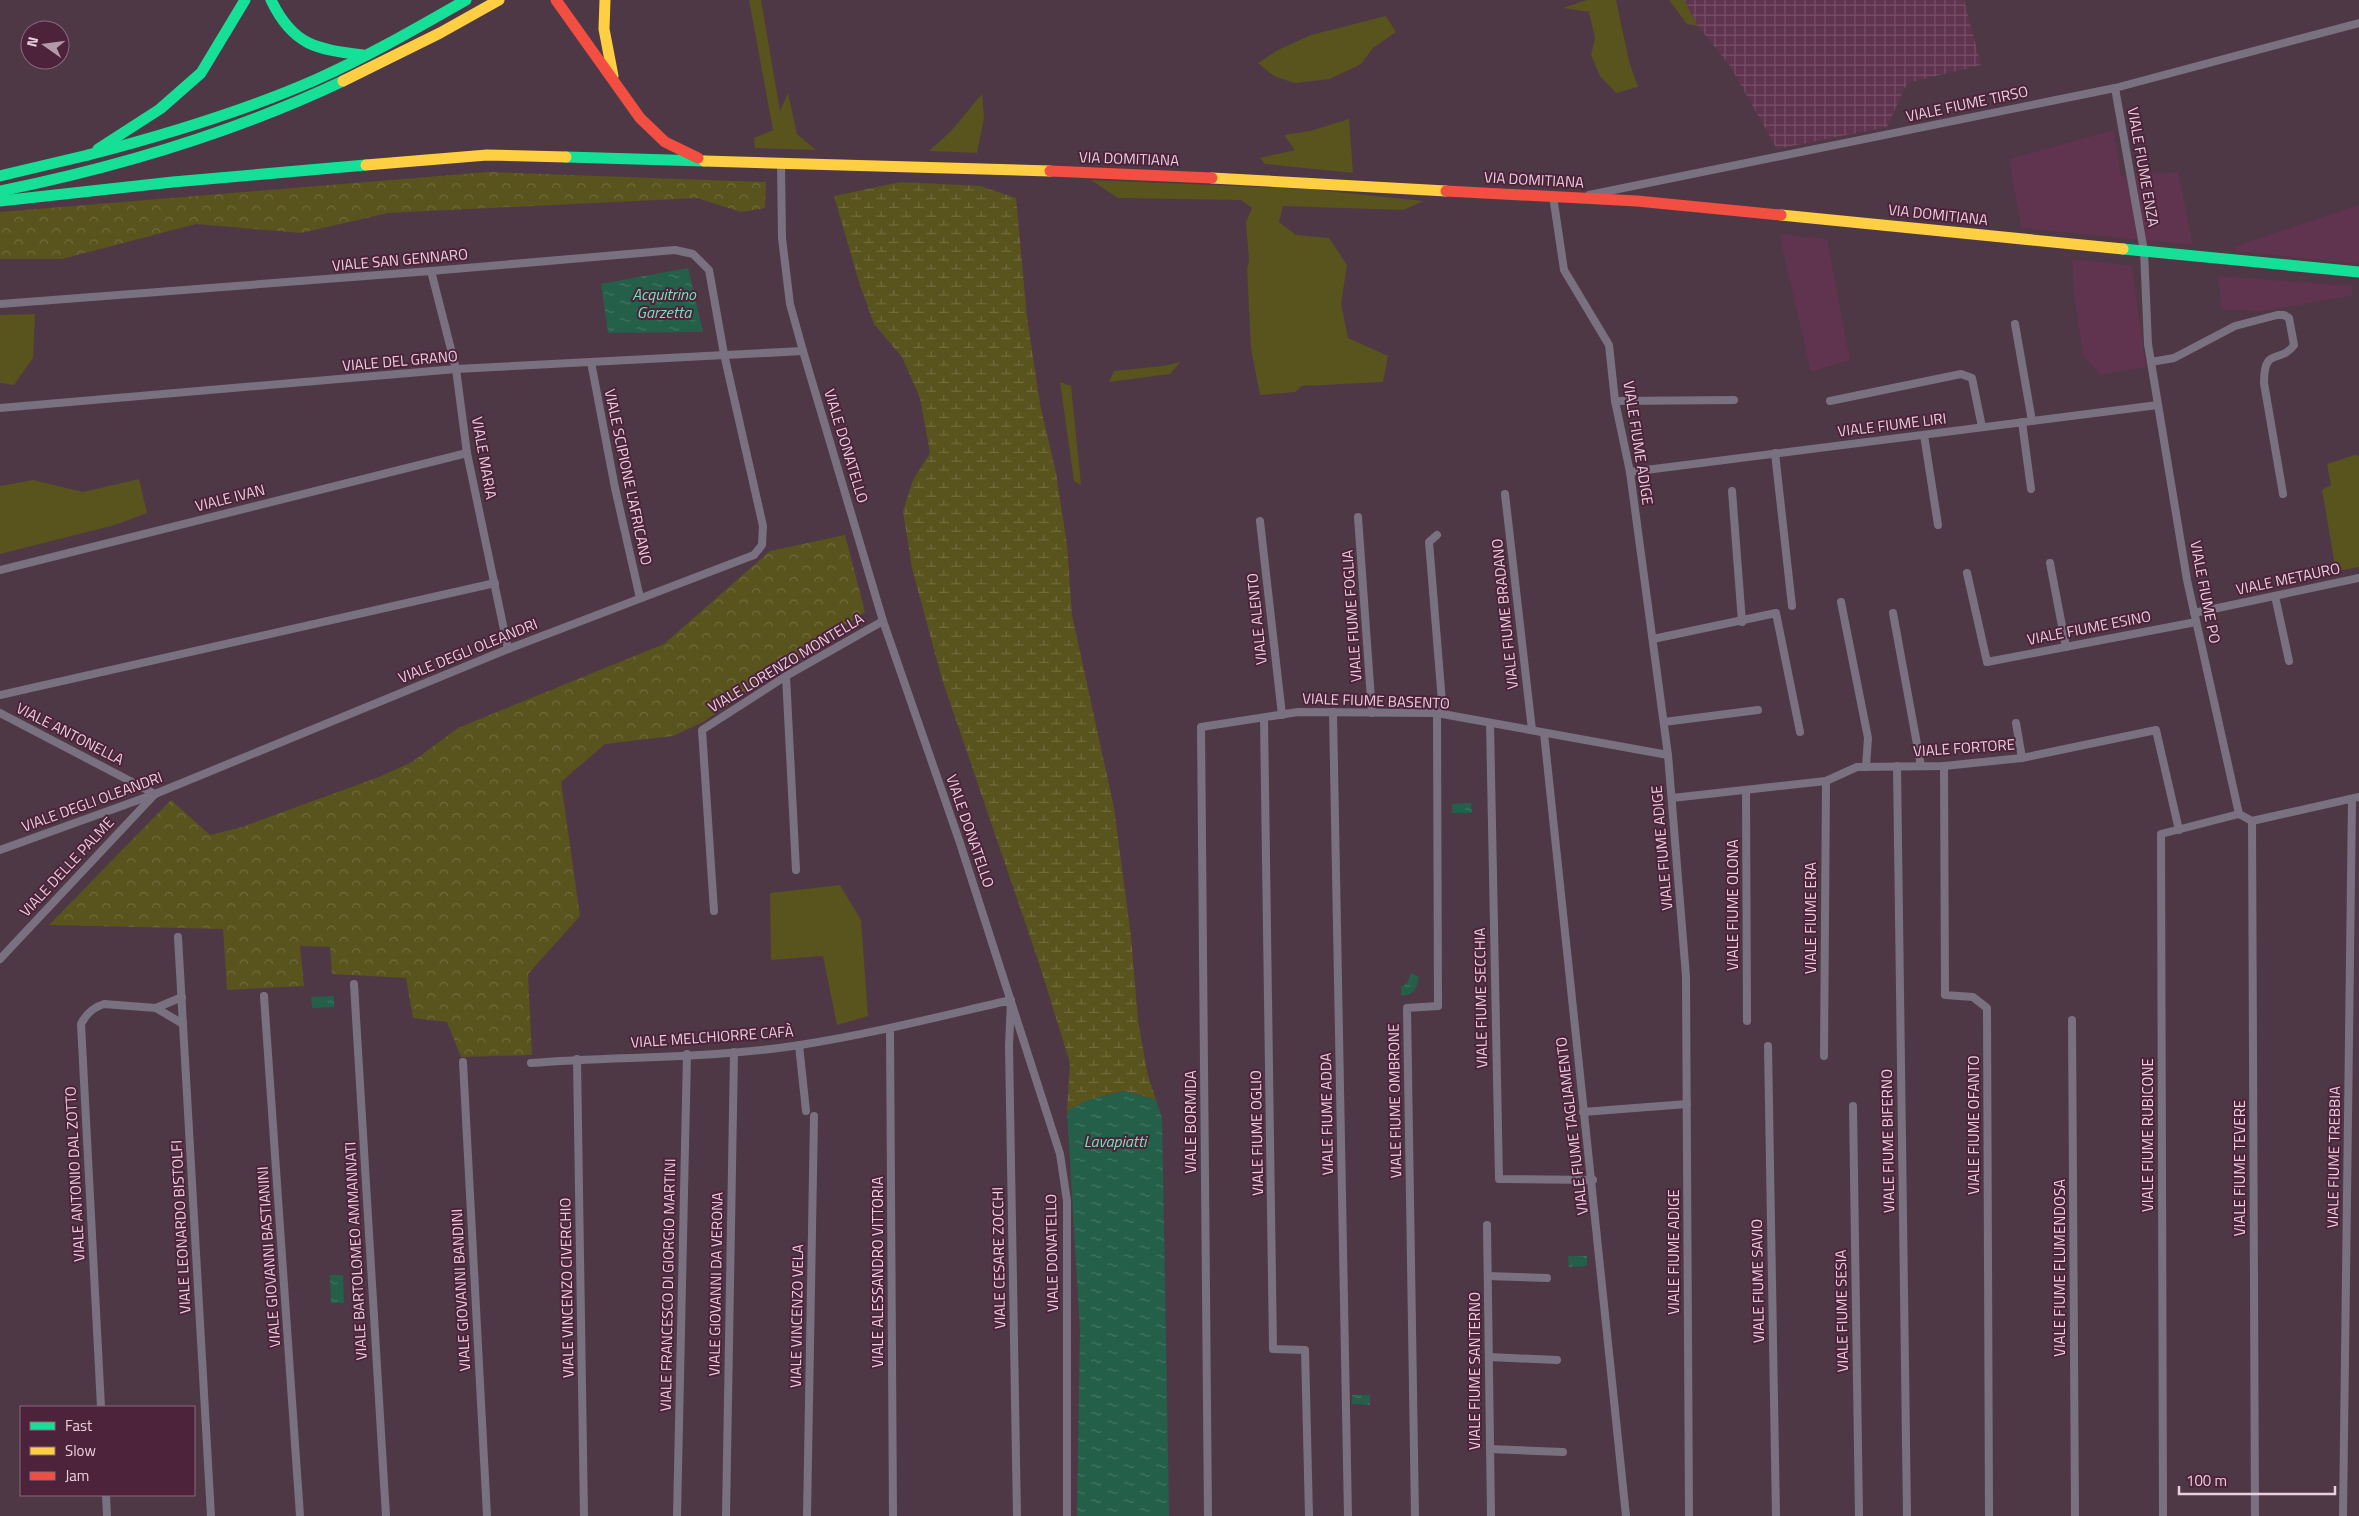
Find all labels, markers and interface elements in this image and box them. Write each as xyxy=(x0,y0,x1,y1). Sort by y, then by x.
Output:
north arrow xyxy=(20,20,70,70)
text: N xyxy=(21,34,43,49)
street label: VIALE FIUME TIRSO xyxy=(1904,79,2030,128)
street label: VIALE FIUME ENZA xyxy=(2122,105,2165,229)
street label: VIA DOMITIANA xyxy=(1079,145,1180,172)
street label: VIA DOMITIANA xyxy=(1483,165,1585,194)
street label: VIA DOMITIANA xyxy=(1887,198,1989,231)
street label: VIALE SAN GENNARO xyxy=(331,242,469,277)
water label: Acquitrino Garzetta xyxy=(632,282,697,324)
street label: VIALE DEL GRANO xyxy=(341,344,459,377)
street label: VIALE FIUME ADIGE xyxy=(1617,379,1660,507)
street label: VIALE DONATELLO xyxy=(818,386,875,506)
street label: VIALE SCIPIONE L'AFRICANO xyxy=(599,387,658,567)
street label: VIALE FIUME LIRI xyxy=(1836,406,1948,443)
street label: VIALE MARIA xyxy=(466,415,503,501)
street label: VIALE IVAN xyxy=(193,478,267,517)
street label: VIALE FIUME BRADANO xyxy=(1485,538,1524,691)
street label: VIALE FIUME PO xyxy=(2184,538,2227,645)
street label: VIALE FIUME FOGLIA xyxy=(1335,549,1368,683)
street label: VIALE METAURO xyxy=(2234,556,2342,601)
street label: VIALE ALENTO xyxy=(1240,572,1273,666)
street label: VIALE FIUME ESINO xyxy=(2025,604,2153,651)
street label: VIALE LORENZO MONTELLA xyxy=(704,607,868,718)
street label: VIALE DEGLI OLEANDRI xyxy=(395,612,541,689)
street label: VIALE FIUME BASENTO xyxy=(1302,686,1450,715)
street label: VIALE ANTONELLA xyxy=(12,696,128,771)
street label: VIALE FORTORE xyxy=(1912,732,2016,763)
street label: VIALE DEGLI OLEANDRI xyxy=(18,765,166,838)
street label: VIALE DONATELLO xyxy=(940,771,1001,891)
street label: VIALE FIUME ADIGE xyxy=(1645,785,1678,912)
street label: VIALE DELLE PALME xyxy=(14,811,119,922)
street label: VIALE FIUME OLONA xyxy=(1721,839,1744,971)
street label: VIALE FIUME ERA xyxy=(1799,862,1822,974)
street label: VIALE FIUME SECCHIA xyxy=(1468,927,1493,1069)
street label: VIALE MELCHIORRE CAFÀ xyxy=(630,1019,794,1054)
street label: VIALE FIUME OMBRONE xyxy=(1382,1023,1407,1179)
street label: VIALE FIUME TAGLIAMENTO xyxy=(1549,1036,1594,1216)
street label: VIALE FIUME ADDA xyxy=(1314,1052,1339,1176)
street label: VIALE FIUME OFANTO xyxy=(1962,1055,1985,1195)
street label: VIALE FIUME RUBICONE xyxy=(2136,1058,2159,1212)
street label: VIALE FIUME BIFERNO xyxy=(1875,1069,1900,1213)
street label: VIALE BORMIDA xyxy=(1179,1070,1202,1174)
street label: VIALE FIUME OGLIO xyxy=(1244,1070,1269,1196)
street label: VIALE ANTONIO DAL ZOTTO xyxy=(58,1086,91,1262)
street label: VIALE FIUME TREBBIA xyxy=(2321,1086,2346,1228)
street label: VIALE FIUME TEVERE xyxy=(2228,1100,2251,1236)
water label: Lavapiatti xyxy=(1084,1129,1148,1153)
street label: VIALE LEONARDO BISTOLFI xyxy=(164,1140,197,1314)
street label: VIALE BARTOLOMEO AMMANNATI xyxy=(338,1141,373,1361)
street label: VIALE FRANCESCO DI GIORGIO MARTINI xyxy=(654,1158,681,1412)
street label: VIALE GIOVANNI BASTIANINI xyxy=(251,1166,286,1348)
street label: VIALE ALESSANDRO VITTORIA xyxy=(866,1176,889,1368)
street label: VIALE FIUME FLUMENDOSA xyxy=(2048,1179,2071,1357)
street label: VIALE CESARE ZOCCHI xyxy=(986,1187,1011,1329)
street label: VIALE FIUME ADIGE xyxy=(1662,1189,1685,1315)
street label: VIALE GIOVANNI DA VERONA xyxy=(702,1192,729,1376)
street label: VIALE DONATELLO xyxy=(1039,1194,1064,1312)
street label: VIALE VINCENZO CIVERCHIO xyxy=(553,1197,580,1378)
street label: VIALE GIOVANNI BANDINI xyxy=(445,1208,476,1372)
street label: VIALE FIUME SAVIO xyxy=(1745,1219,1770,1343)
street label: VIALE VINCENZO VELA xyxy=(784,1244,809,1388)
street label: VIALE FIUME SESIA xyxy=(1829,1249,1854,1373)
street label: VIALE FIUME SANTERNO xyxy=(1463,1292,1486,1450)
legend xyxy=(20,1406,195,1496)
text: Fast xyxy=(65,1414,93,1437)
text: Slow xyxy=(65,1439,96,1462)
text: Jam xyxy=(65,1464,89,1487)
scale bar xyxy=(2179,1464,2335,1496)
text: 100 m xyxy=(2186,1469,2227,1492)

